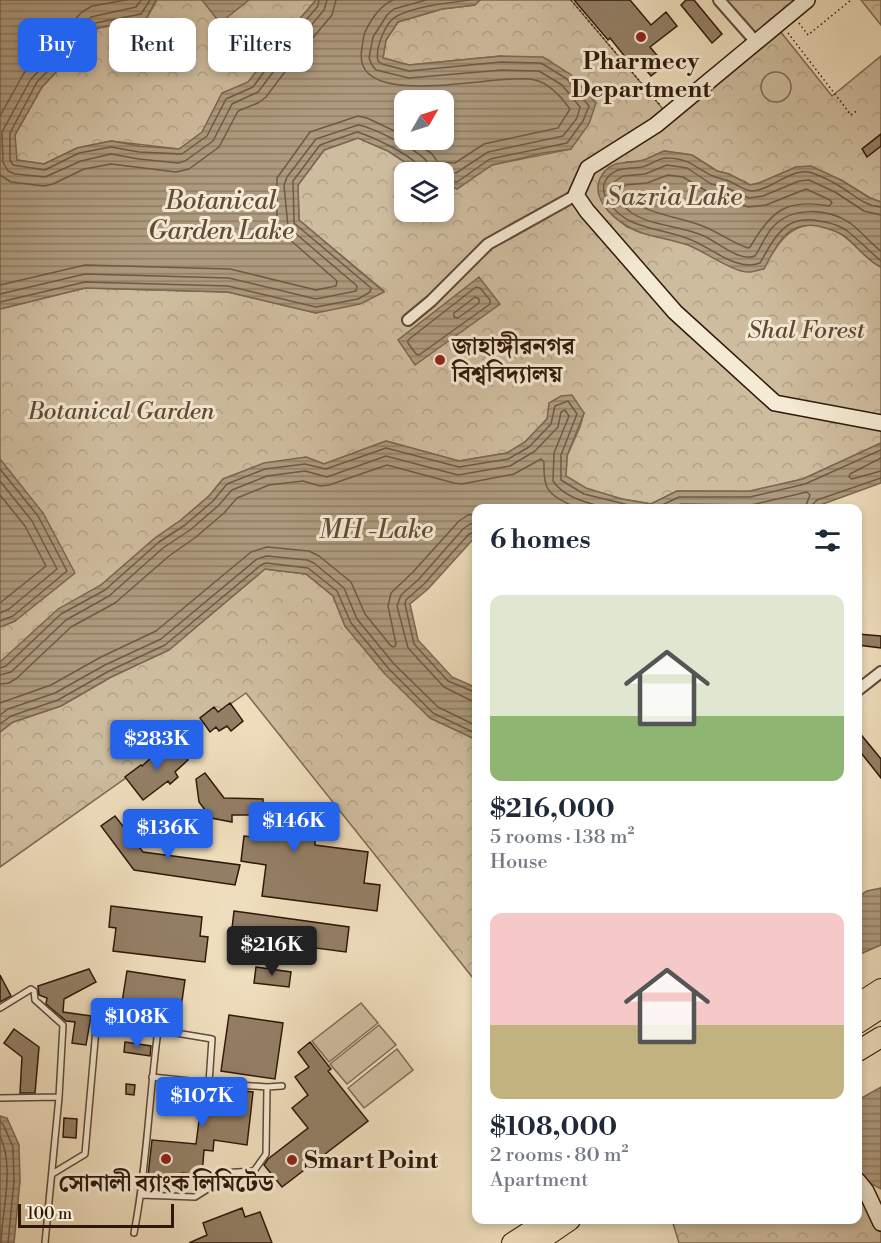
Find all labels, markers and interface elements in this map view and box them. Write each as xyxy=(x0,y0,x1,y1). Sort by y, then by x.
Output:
chip: Buy xyxy=(18,18,97,72)
chip: Rent xyxy=(109,18,196,72)
chip: Filters xyxy=(208,18,313,72)
marker: Pharmecy Department xyxy=(634,30,648,44)
place label: Pharmecy Department xyxy=(571,47,711,105)
north arrow xyxy=(394,90,454,150)
map controls xyxy=(394,90,454,222)
button: layers xyxy=(394,162,454,222)
water label: Sazria Lake xyxy=(606,181,742,213)
water label: Botanical Garden Lake xyxy=(148,185,294,247)
park label: Shal Forest xyxy=(747,316,866,346)
place label: জাহাঙ্গীরনগর বিশ্ববিদ্যালয় xyxy=(451,331,576,390)
marker: জাহাঙ্গীরনগর বিশ্ববিদ্যালয় xyxy=(433,353,447,367)
park label: Botanical Garden xyxy=(27,397,215,427)
water label: MH -Lake xyxy=(319,514,433,546)
text: 6 homes xyxy=(490,524,591,556)
icon: filters xyxy=(811,524,844,557)
icon: home xyxy=(613,634,721,742)
pin: $283K xyxy=(115,720,199,771)
text: $283K xyxy=(124,727,190,752)
text: $216,000 xyxy=(490,793,615,825)
pin: $146K xyxy=(252,802,336,853)
pin: $136K xyxy=(126,809,210,860)
text: $146K xyxy=(263,809,325,834)
text: $136K xyxy=(137,816,199,841)
text: 5 rooms · 138 m² xyxy=(490,825,634,850)
text: House xyxy=(490,850,548,875)
pin: $216K xyxy=(230,926,314,977)
text: $216K xyxy=(241,933,303,958)
icon: home xyxy=(613,952,721,1060)
pin: $108K xyxy=(95,998,179,1049)
text: $108K xyxy=(105,1005,169,1030)
pin: $107K xyxy=(160,1077,244,1128)
text: $107K xyxy=(170,1084,234,1109)
text: $108,000 xyxy=(490,1111,617,1143)
text: 2 rooms · 80 m² xyxy=(490,1143,628,1168)
place label: Smart Point xyxy=(304,1146,438,1176)
marker: সোনালী ব্যাংক লিমিটেড xyxy=(159,1152,173,1166)
marker: Smart Point xyxy=(285,1153,299,1167)
place label: সোনালী ব্যাংক লিমিটেড xyxy=(58,1168,275,1199)
text: Apartment xyxy=(490,1168,588,1193)
scale bar xyxy=(18,1201,174,1228)
text: 100 m xyxy=(27,1204,72,1224)

